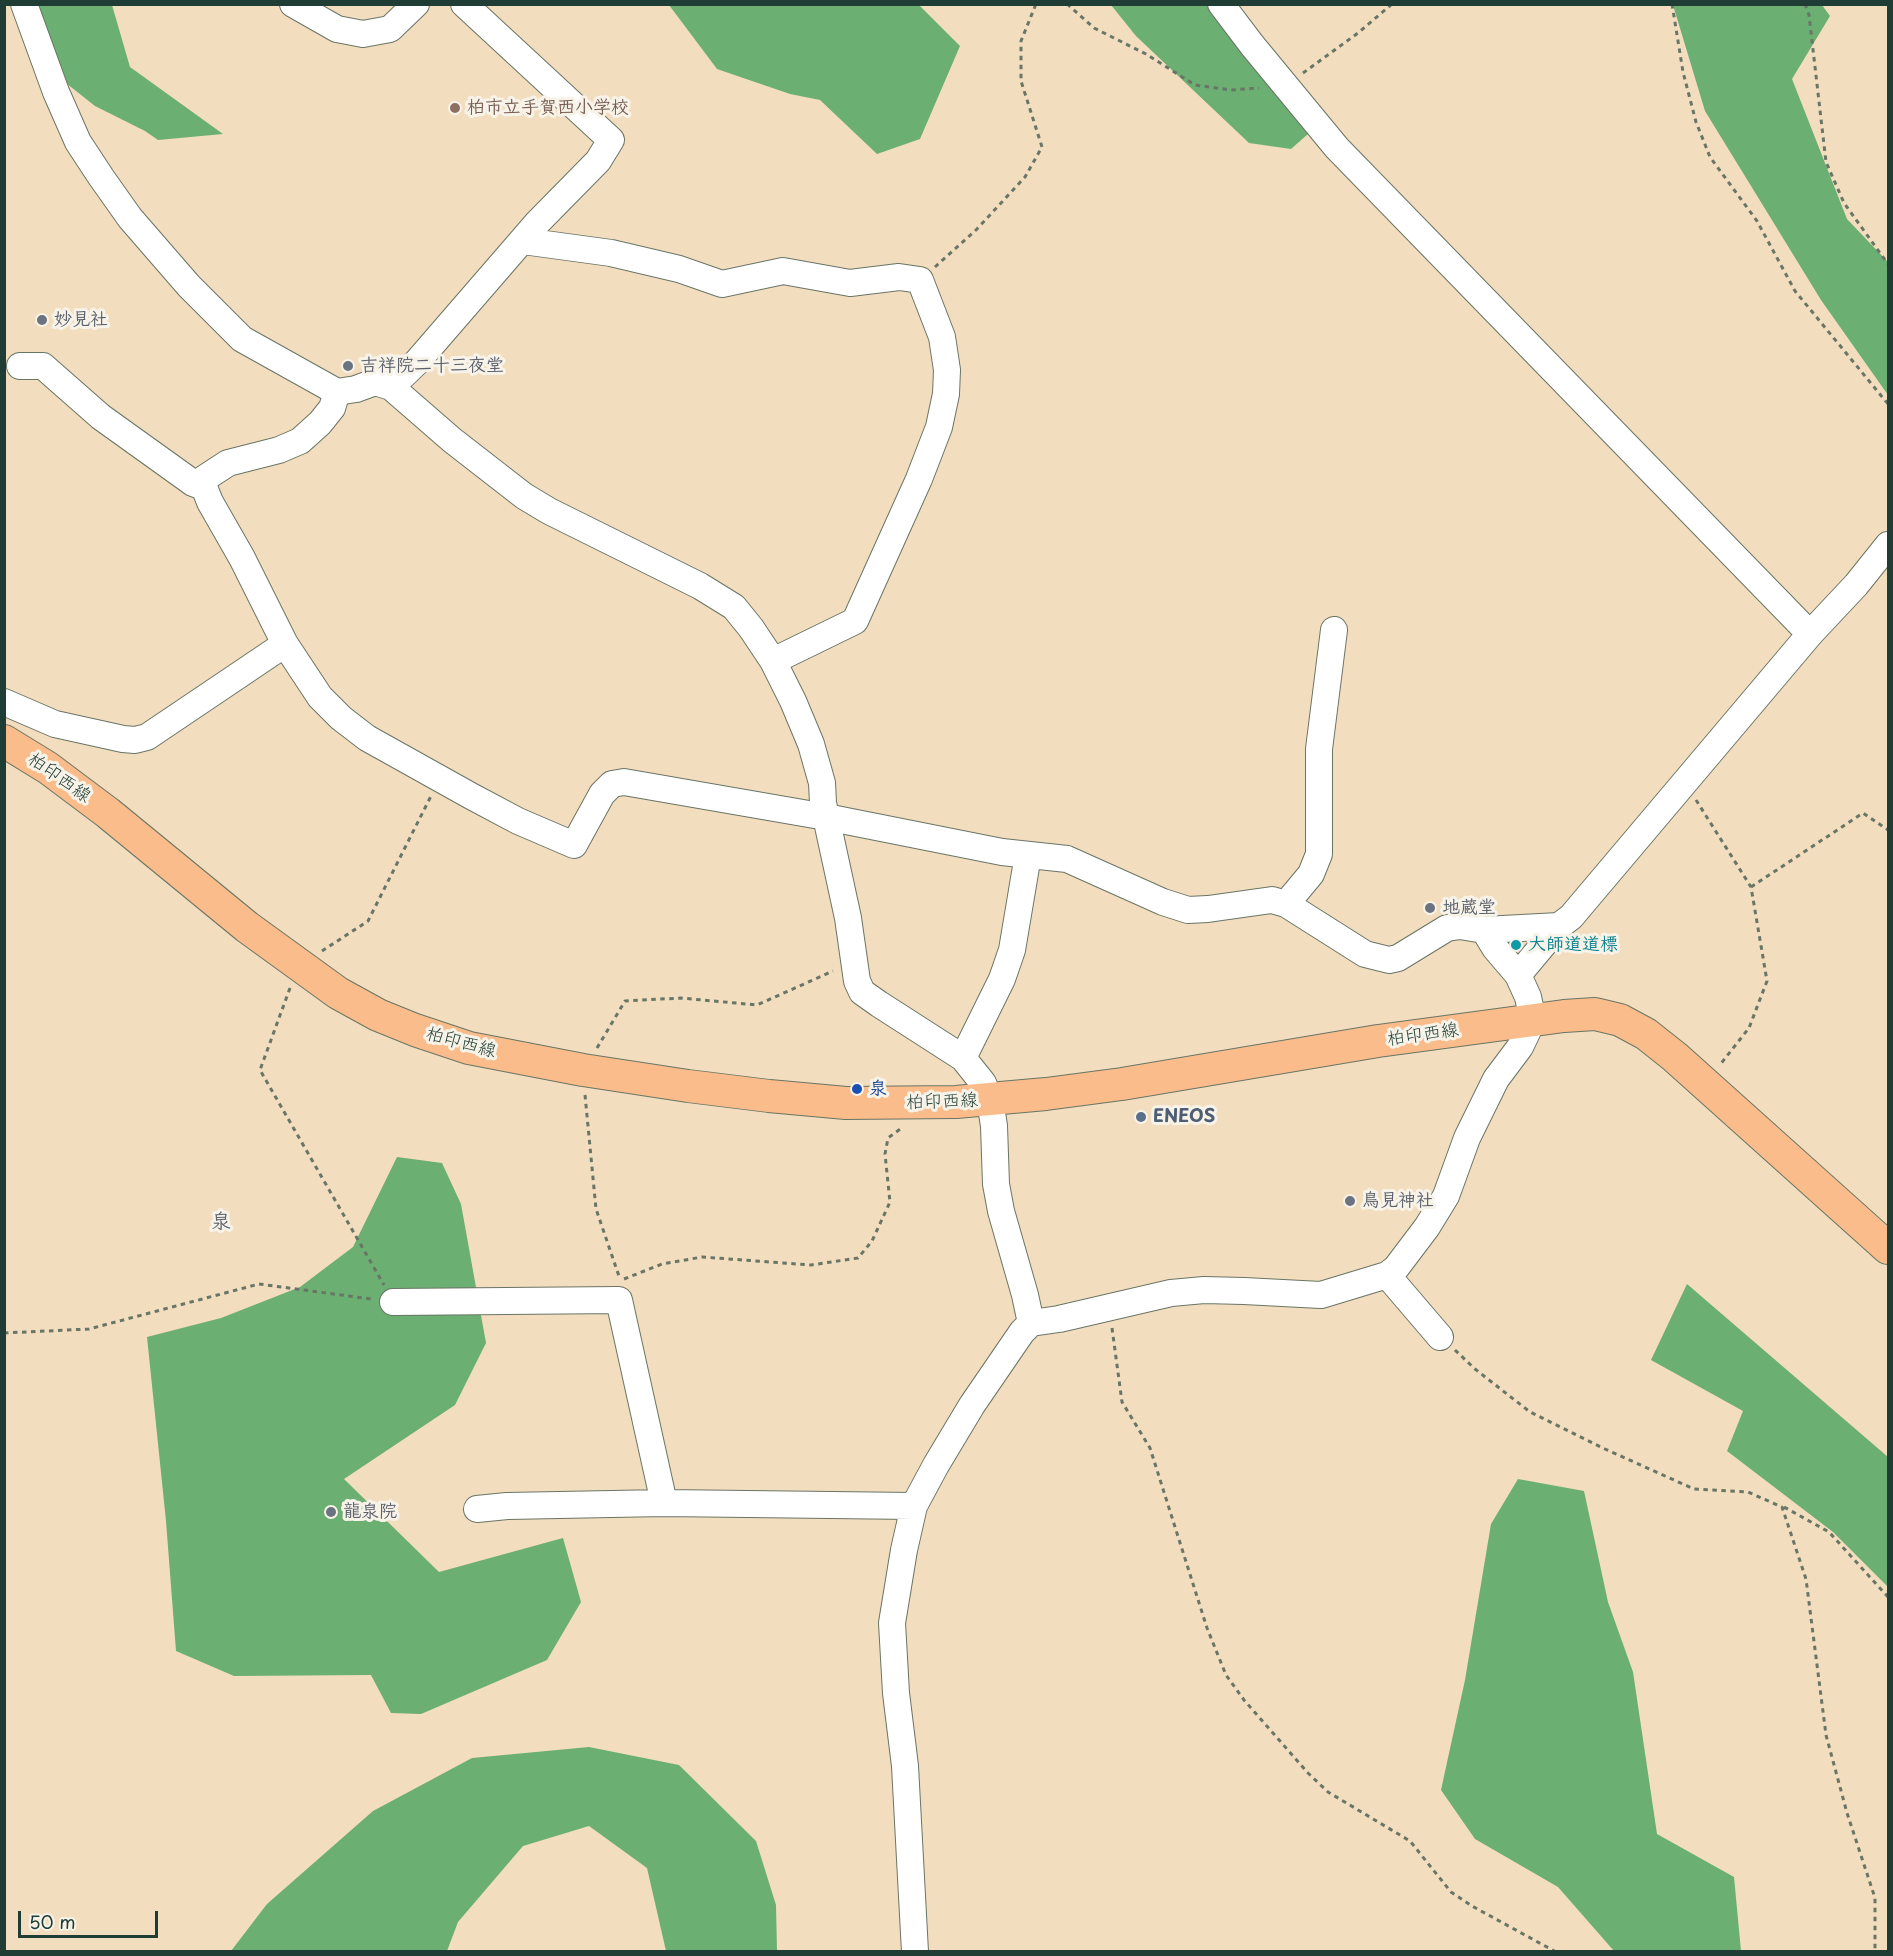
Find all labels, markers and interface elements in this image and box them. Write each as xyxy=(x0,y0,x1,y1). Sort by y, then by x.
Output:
place label: 柏市立手賀西小学校 xyxy=(467,97,629,119)
marker: 柏市立手賀西小学校 xyxy=(448,101,462,115)
place label: 妙見社 xyxy=(54,309,108,331)
marker: 妙見社 xyxy=(35,313,49,327)
place label: 吉祥院二十三夜堂 xyxy=(360,355,504,377)
marker: 吉祥院二十三夜堂 xyxy=(341,359,355,373)
street label: 柏印西線 xyxy=(23,749,95,807)
place label: 地蔵堂 xyxy=(1442,897,1496,919)
marker: 地蔵堂 xyxy=(1423,901,1437,915)
place label: 大師道道標 xyxy=(1528,934,1618,956)
marker: 大師道道標 xyxy=(1509,938,1523,952)
street label: 柏印西線 xyxy=(1386,1019,1460,1051)
street label: 柏印西線 xyxy=(423,1023,499,1063)
place label: 泉 xyxy=(869,1078,887,1100)
marker: 泉 xyxy=(850,1082,864,1096)
street label: 柏印西線 xyxy=(906,1090,978,1114)
place label: ENEOS xyxy=(1153,1106,1215,1128)
marker: ENEOS xyxy=(1134,1110,1148,1124)
place label: 鳥見神社 xyxy=(1362,1190,1434,1212)
marker: 鳥見神社 xyxy=(1343,1194,1357,1208)
district label: 泉 xyxy=(211,1210,231,1234)
place label: 龍泉院 xyxy=(343,1501,397,1523)
marker: 龍泉院 xyxy=(324,1505,338,1519)
scale bar xyxy=(21,1899,160,1937)
text: 50 m xyxy=(29,1908,76,1935)

